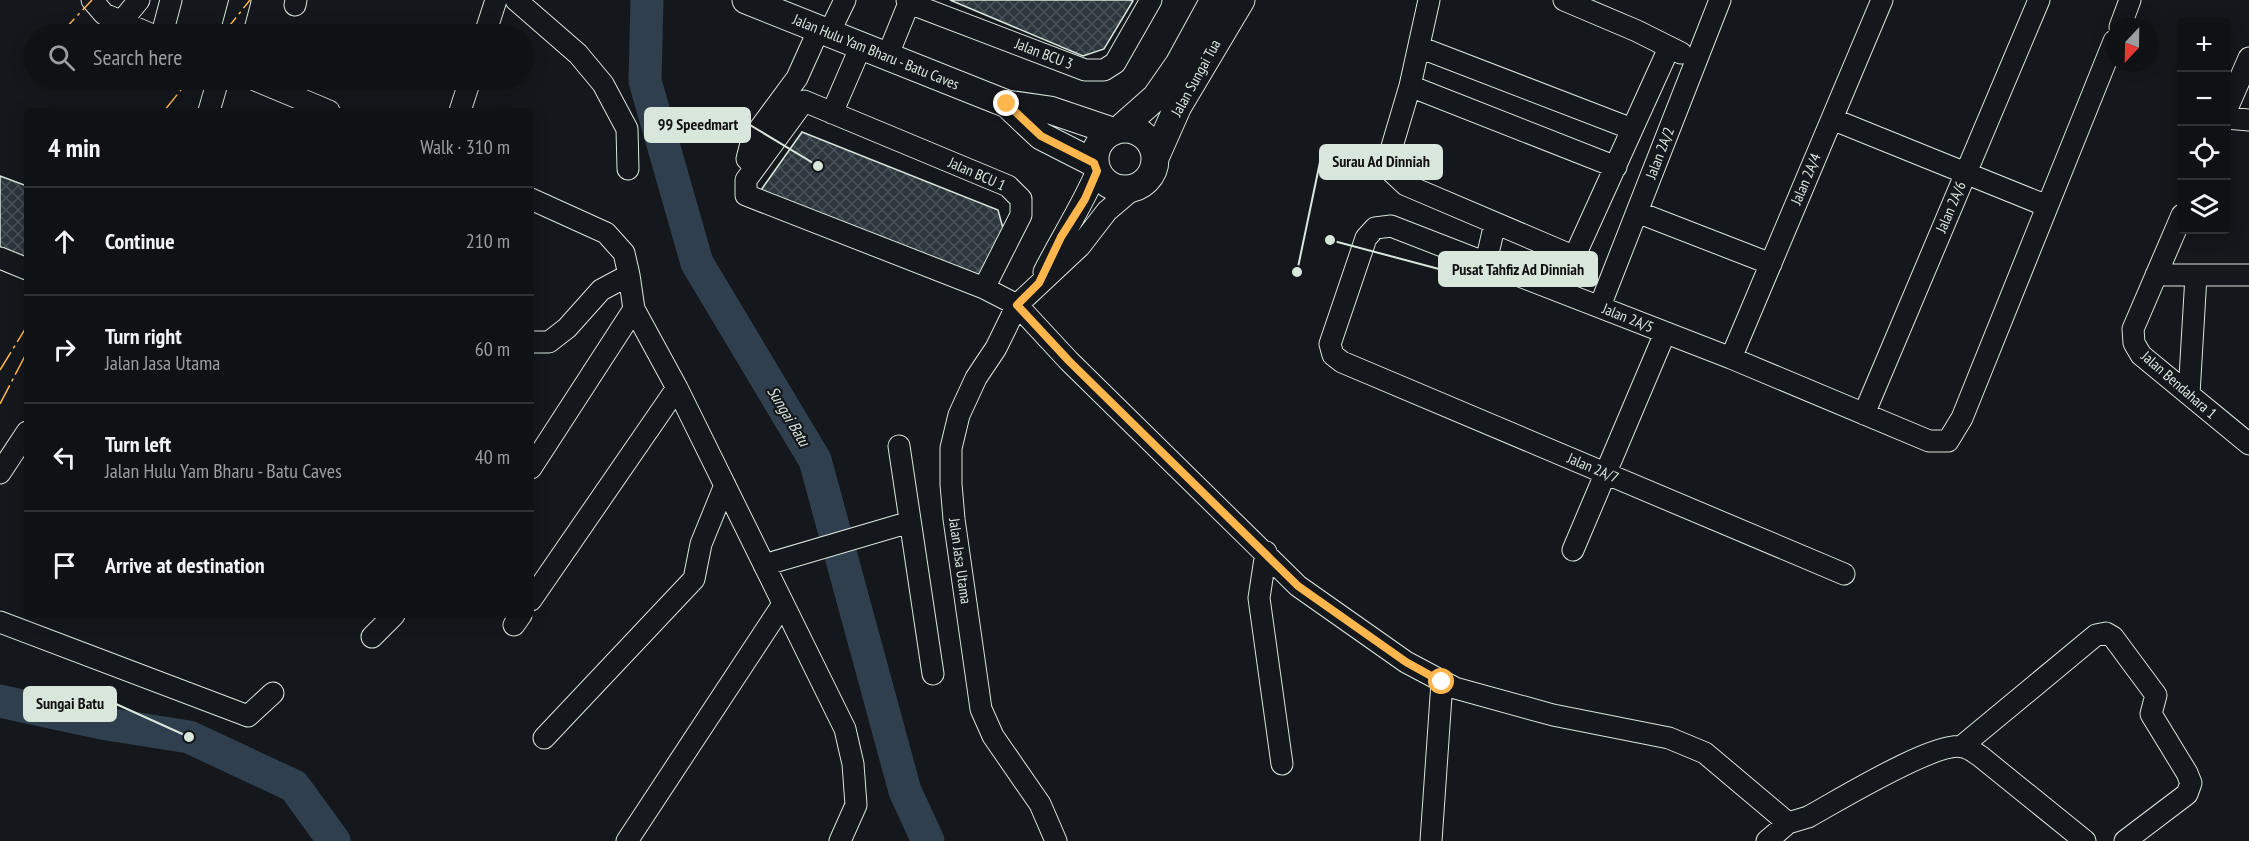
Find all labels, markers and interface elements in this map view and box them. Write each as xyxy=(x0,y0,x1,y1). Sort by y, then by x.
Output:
street label: Jalan Hulu Yam Bharu - Batu Caves xyxy=(789,9,962,94)
north arrow xyxy=(2105,18,2159,72)
map controls xyxy=(2177,18,2231,234)
button: + xyxy=(2177,18,2231,72)
search box xyxy=(24,24,534,90)
street label: Jalan BCU 3 xyxy=(1012,33,1076,73)
street label: Jalan Sungai Tua xyxy=(1166,36,1224,120)
icon: search xyxy=(45,41,78,74)
text: Search here xyxy=(93,43,182,71)
button: − xyxy=(2177,72,2231,126)
route end xyxy=(993,90,1019,116)
callout: 99 Speedmart xyxy=(645,108,750,142)
text: 99 Speedmart xyxy=(658,114,739,134)
street label: Jalan 2A/2 xyxy=(1641,124,1678,182)
button: locate xyxy=(2177,126,2231,180)
text: 4 min xyxy=(48,131,101,164)
text: Walk · 310 m xyxy=(420,134,510,160)
callout: Surau Ad Dinniah xyxy=(1320,145,1442,179)
street label: Jalan 2A/4 xyxy=(1786,150,1825,208)
text: Surau Ad Dinniah xyxy=(1332,151,1430,171)
street label: Jalan BCU 1 xyxy=(945,152,1009,195)
street label: Jalan 2A/6 xyxy=(1931,178,1970,236)
button: layers xyxy=(2177,180,2231,234)
icon: ahead xyxy=(48,225,81,258)
text: Continue xyxy=(105,227,175,255)
text: 210 m xyxy=(466,228,510,254)
callout: Pusat Tahfiz Ad Dinniah xyxy=(1439,252,1597,286)
text: Pusat Tahfiz Ad Dinniah xyxy=(1452,259,1584,279)
street label: Jalan 2A/5 xyxy=(1599,298,1657,336)
text: Turn right xyxy=(105,322,182,350)
icon: right xyxy=(48,333,81,366)
text: 60 m xyxy=(475,336,510,362)
street label: Jalan Bendahara 1 xyxy=(2137,346,2221,423)
text: Jalan Jasa Utama xyxy=(105,350,220,376)
water label: Sungai Batu xyxy=(763,382,815,450)
text: Turn left xyxy=(105,430,171,458)
icon: left xyxy=(48,441,81,474)
text: 40 m xyxy=(475,444,510,470)
street label: Jalan 2A/7 xyxy=(1564,448,1622,487)
text: Jalan Hulu Yam Bharu - Batu Caves xyxy=(105,458,342,484)
street label: Jalan Jasa Utama xyxy=(945,516,976,605)
icon: arrive xyxy=(48,549,81,582)
text: Arrive at destination xyxy=(105,551,265,579)
route start xyxy=(1428,668,1454,694)
callout: Sungai Batu xyxy=(24,687,116,721)
text: Sungai Batu xyxy=(36,693,104,713)

